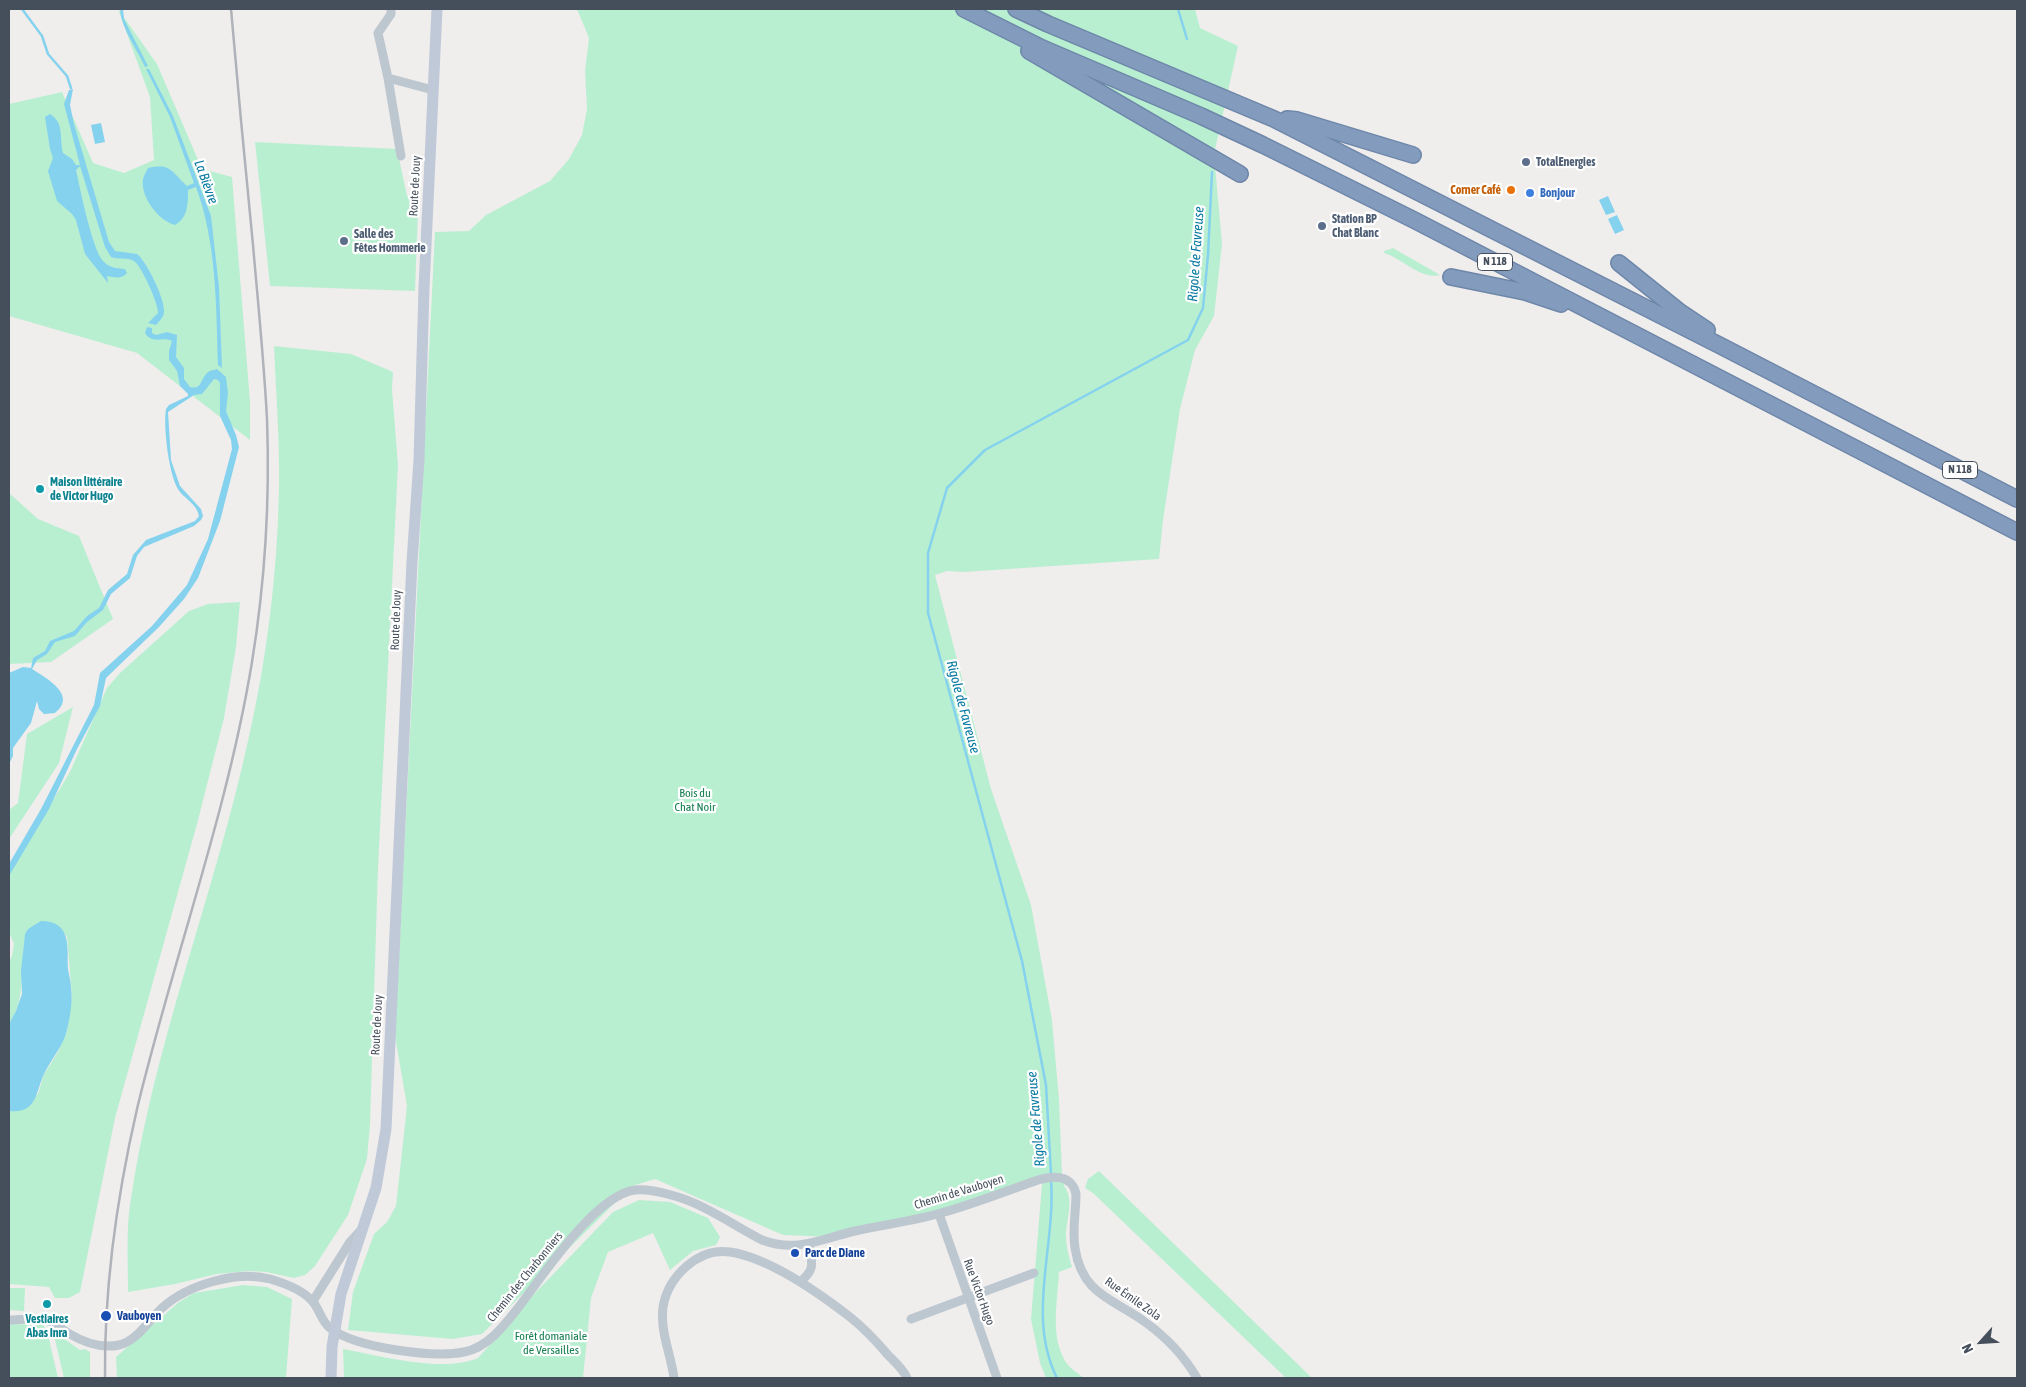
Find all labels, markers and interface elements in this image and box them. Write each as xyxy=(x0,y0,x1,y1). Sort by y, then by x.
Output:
street label: Route de Jouy xyxy=(406,155,424,217)
place label: TotalEnergies xyxy=(1536,155,1596,169)
marker: TotalEnergies xyxy=(1520,156,1532,168)
water label: La Bièvre xyxy=(190,158,222,206)
place label: Corner Café xyxy=(1450,183,1501,197)
marker: Corner Café xyxy=(1505,184,1517,196)
place label: Bonjour xyxy=(1540,186,1575,200)
marker: Bonjour xyxy=(1524,187,1536,199)
water label: Rigole de Favreuse xyxy=(1184,206,1208,302)
place label: Station BP Chat Blanc xyxy=(1332,212,1379,240)
marker: Station BP Chat Blanc xyxy=(1316,220,1328,232)
place label: Salle des Fêtes Hommerie xyxy=(354,227,426,255)
marker: Salle des Fêtes Hommerie xyxy=(338,235,350,247)
road number: N 118 xyxy=(1478,253,1512,270)
road number: N 118 xyxy=(1942,462,1978,478)
place label: Maison littéraire de Victor Hugo xyxy=(50,475,123,503)
marker: Maison littéraire de Victor Hugo xyxy=(34,483,46,495)
street label: Route de Jouy xyxy=(388,589,404,651)
water label: Rigole de Favreuse xyxy=(943,659,983,755)
park label: Bois du Chat Noir xyxy=(675,786,715,814)
street label: Route de Jouy xyxy=(368,994,386,1056)
water label: Rigole de Favreuse xyxy=(1023,1071,1049,1167)
street label: Chemin de Vauboyen xyxy=(913,1172,1005,1212)
street label: Chemin des Charbonniers xyxy=(484,1229,566,1325)
place label: Parc de Diane xyxy=(805,1246,865,1260)
marker: Parc de Diane xyxy=(789,1247,801,1259)
street label: Rue Victor Hugo xyxy=(960,1257,998,1327)
street label: Rue Émile Zola xyxy=(1102,1274,1164,1324)
marker: Vestiaires Abas Inra xyxy=(41,1298,53,1310)
marker: Vauboyen xyxy=(99,1309,113,1323)
place label: Vauboyen xyxy=(117,1309,161,1323)
place label: Vestiaires Abas Inra xyxy=(26,1312,68,1340)
north arrow xyxy=(1956,1317,2006,1367)
park label: Forêt domaniale de Versailles xyxy=(515,1329,587,1357)
text: N xyxy=(1959,1341,1977,1356)

